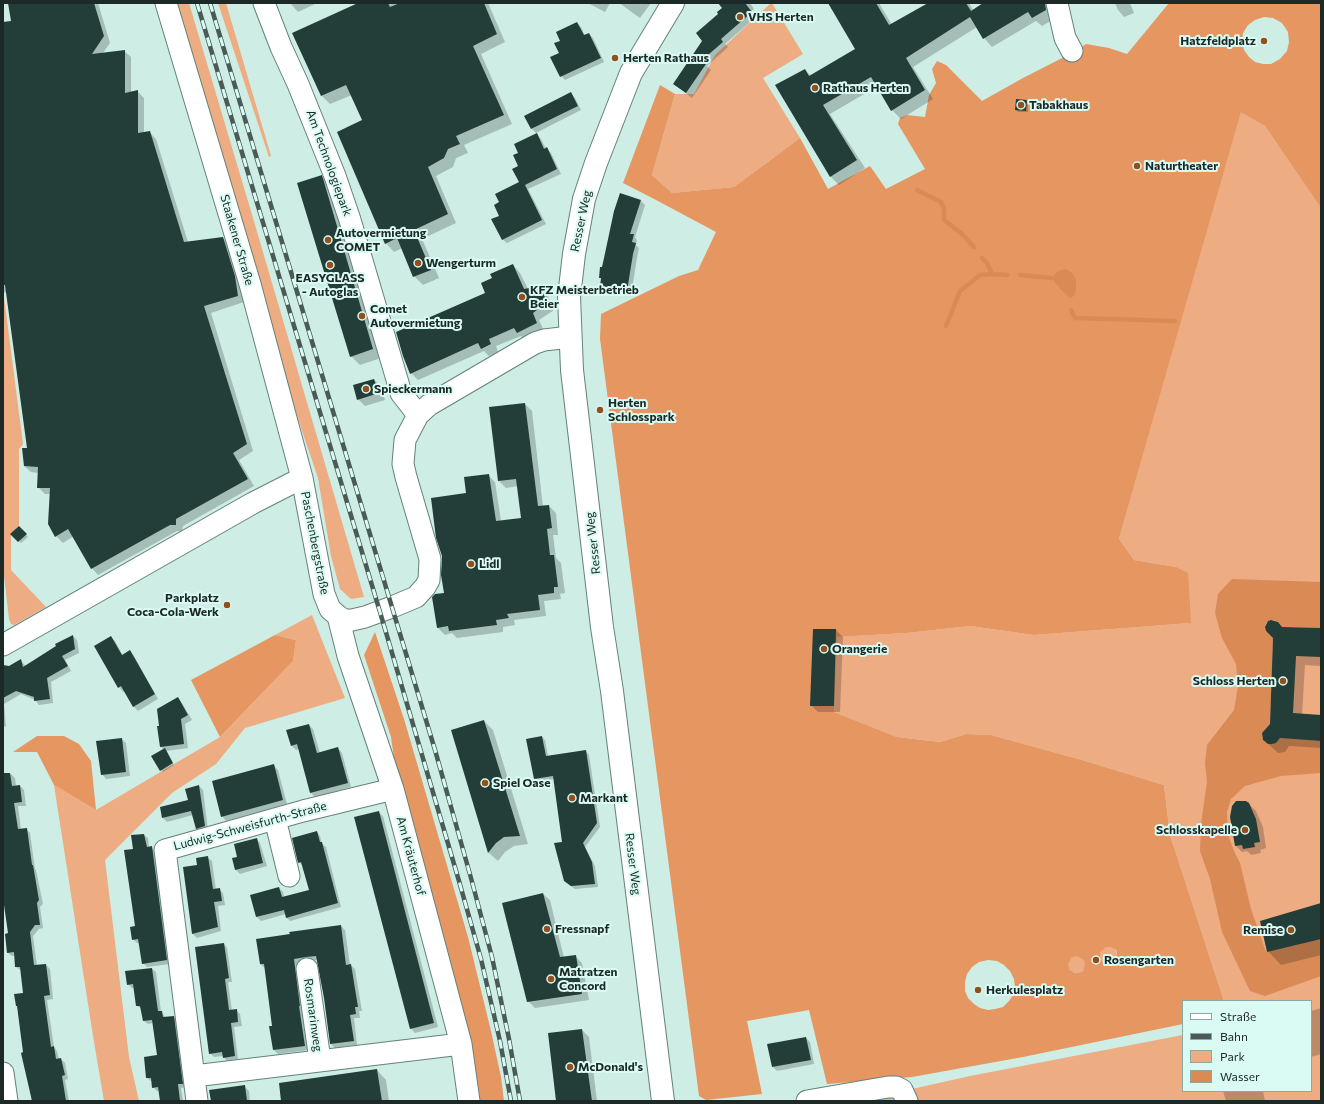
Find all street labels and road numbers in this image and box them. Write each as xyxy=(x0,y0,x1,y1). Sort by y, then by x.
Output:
street label: Am Technologiepark xyxy=(303,108,355,218)
street label: Resser Weg xyxy=(567,189,595,253)
street label: Staakener Straße xyxy=(217,193,257,287)
street label: Paschenbergstraße xyxy=(298,490,332,596)
street label: Resser Weg xyxy=(583,511,603,575)
street label: Ludwig-Schweisfurth-Straße xyxy=(172,799,328,853)
street label: Am Kräuterhof xyxy=(394,815,428,897)
street label: Resser Weg xyxy=(622,832,644,896)
street label: Rosmarinweg xyxy=(301,977,325,1053)

